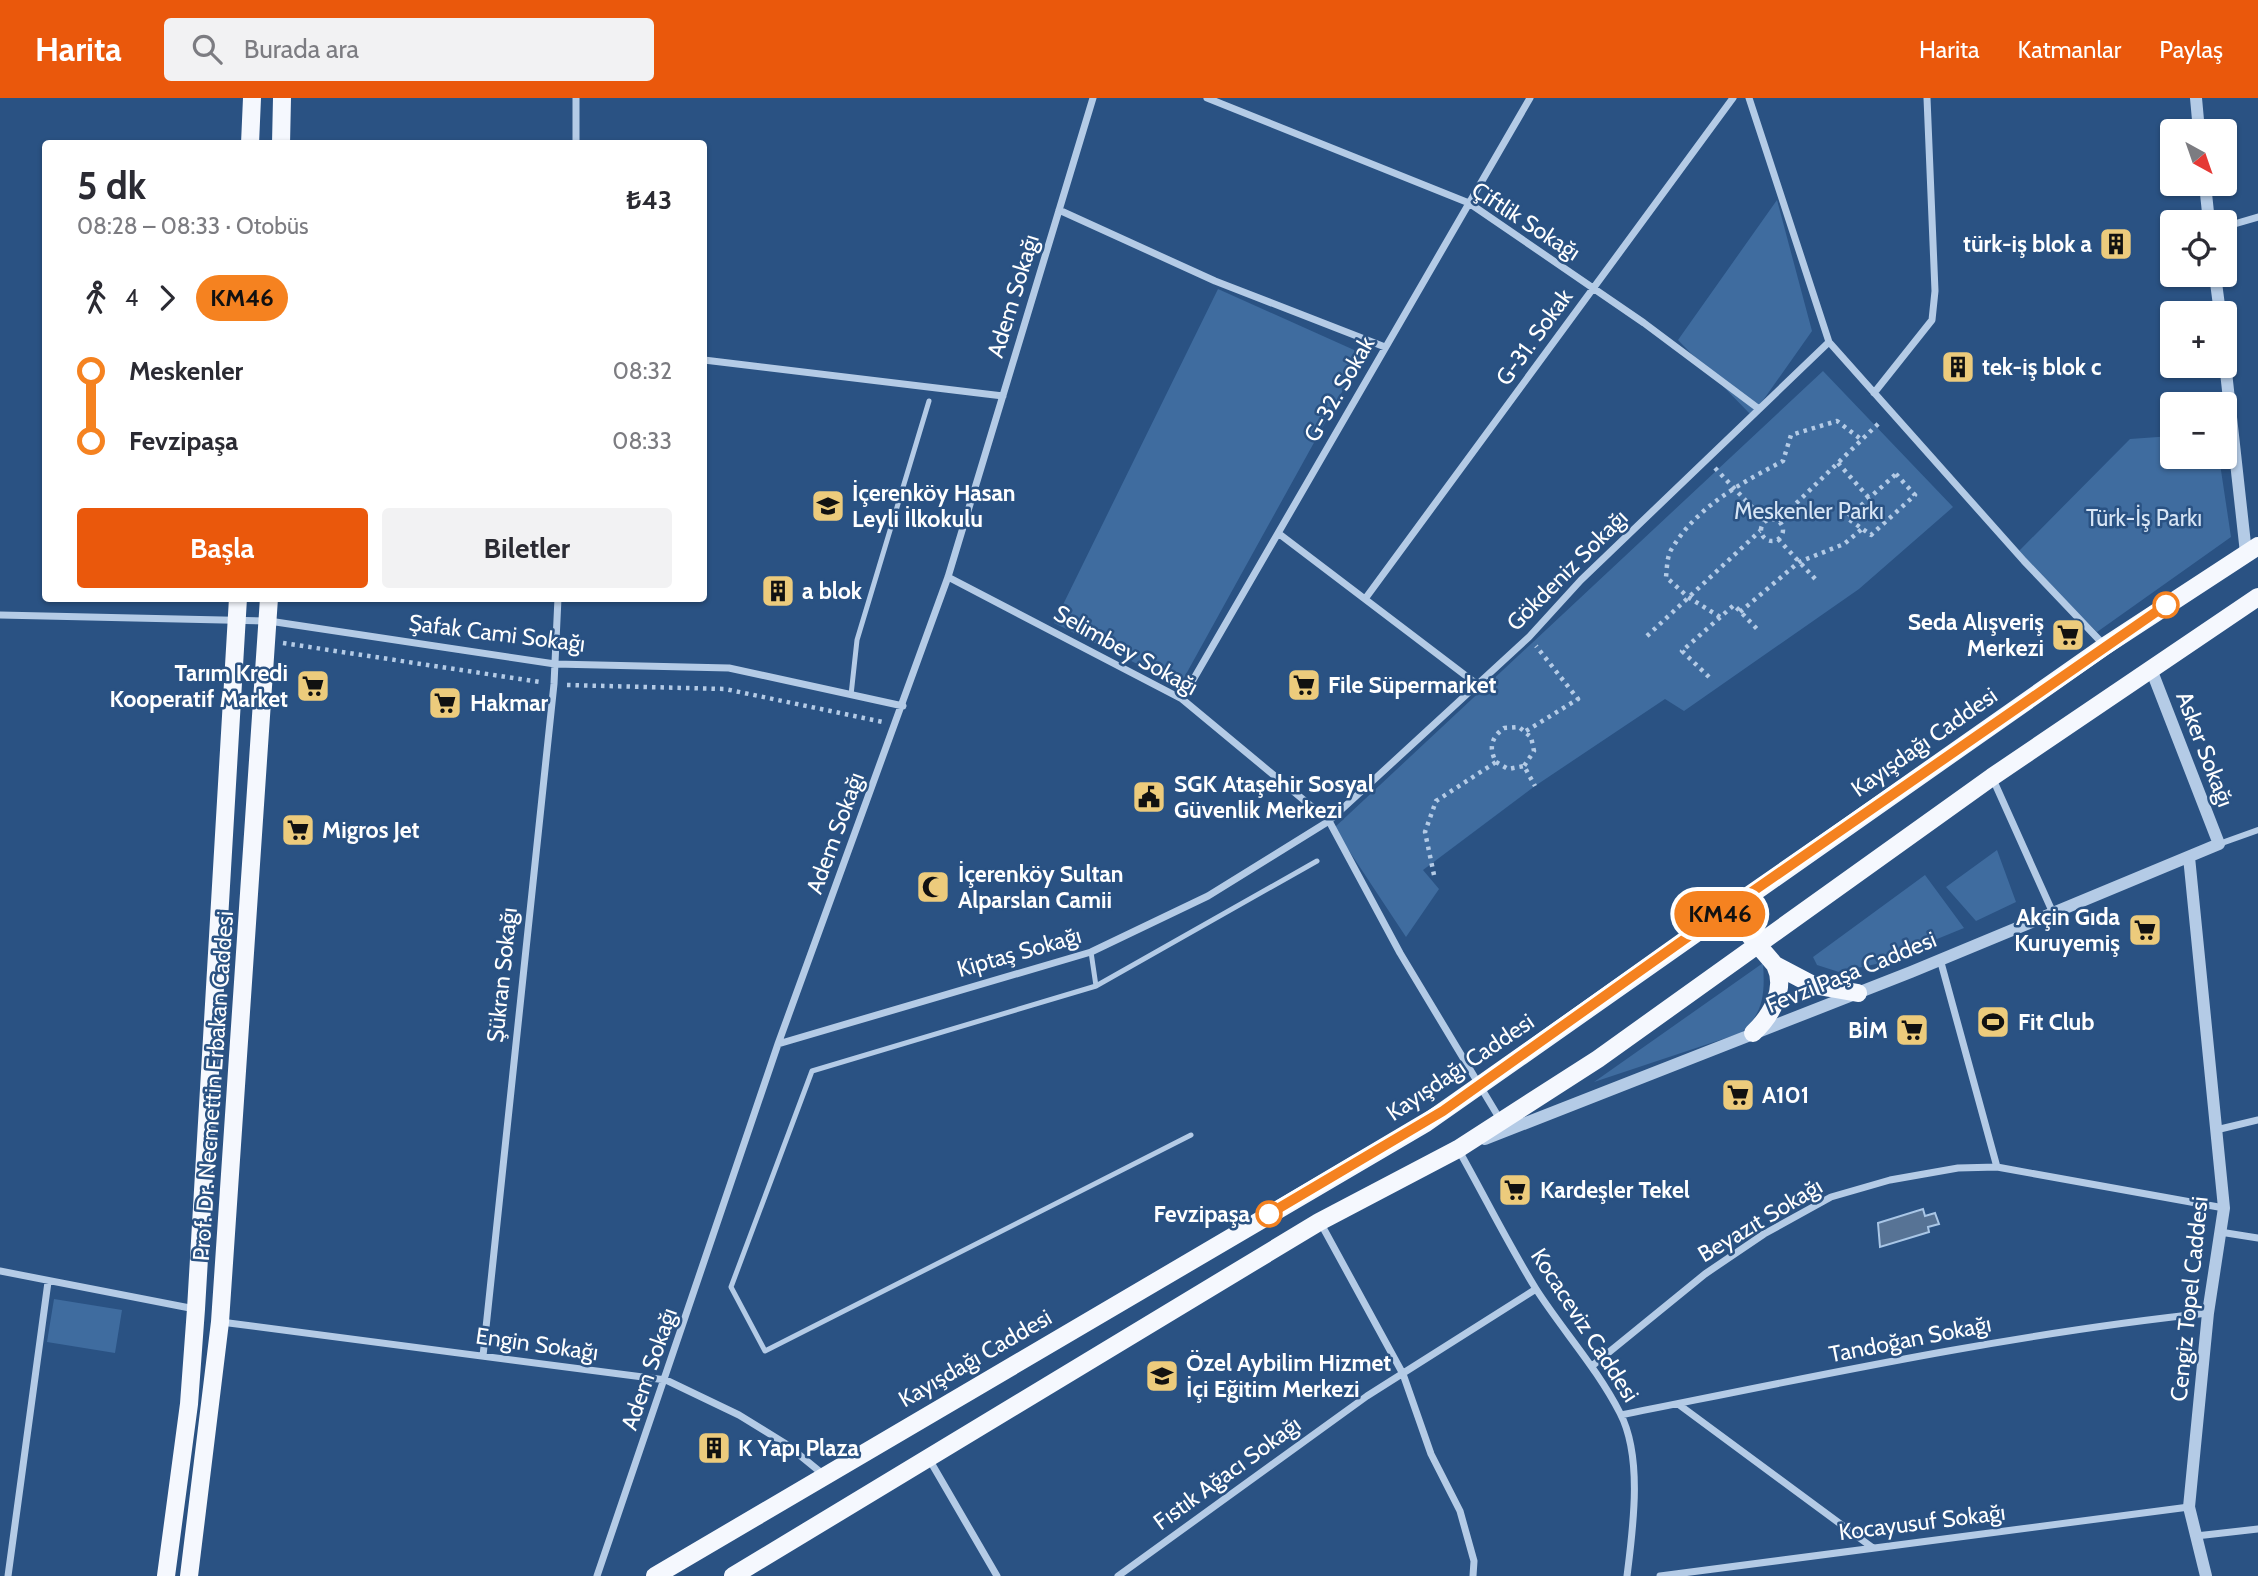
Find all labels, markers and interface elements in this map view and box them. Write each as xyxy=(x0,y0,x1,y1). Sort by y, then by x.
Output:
search box xyxy=(164,18,654,81)
text: Harita xyxy=(35,29,122,69)
icon: search xyxy=(188,30,226,68)
text: Burada ara xyxy=(244,33,359,65)
text: Harita xyxy=(1919,35,1980,64)
text: Katmanlar xyxy=(2018,35,2121,64)
text: Paylaş xyxy=(2159,35,2223,64)
north arrow xyxy=(2160,119,2236,196)
map controls xyxy=(2160,119,2237,469)
text: 5 dk xyxy=(77,162,146,209)
street label: Çiftlik Sokağı xyxy=(1466,176,1586,266)
text: ₺43 xyxy=(626,184,672,216)
button: locate xyxy=(2160,210,2237,287)
text: 08:28 – 08:33 · Otobüs xyxy=(77,212,308,240)
building icon: türk-iş blok a xyxy=(2097,225,2135,263)
place label: türk-iş blok a xyxy=(1963,230,2093,258)
street label: Adem Sokağı xyxy=(981,231,1045,361)
icon: walk xyxy=(77,279,115,317)
icon: forward xyxy=(148,279,186,317)
text: KM46 xyxy=(210,283,274,312)
street label: G-31. Sokak xyxy=(1490,283,1579,391)
text: 4 xyxy=(125,284,138,312)
button: + xyxy=(2160,301,2237,378)
street label: G-32. Sokak xyxy=(1298,331,1381,447)
building icon: tek-iş blok c xyxy=(1939,348,1977,386)
place label: tek-iş blok c xyxy=(1982,353,2102,381)
text: Meskenler xyxy=(129,355,243,387)
text: 08:32 xyxy=(613,357,672,385)
button: − xyxy=(2160,392,2237,469)
text: Fevzipaşa xyxy=(129,425,238,457)
text: 08:33 xyxy=(612,427,672,455)
place label: İçerenköy Hasan Leyli İlkokulu xyxy=(852,479,1016,533)
school or university icon: İçerenköy Hasan Leyli İlkokulu xyxy=(809,487,847,525)
park label: Meskenler Parkı xyxy=(1734,497,1884,525)
street label: Gökdeniz Sokağı xyxy=(1501,504,1633,636)
park label: Türk-İş Parkı xyxy=(2086,504,2202,532)
button: Başla xyxy=(77,508,368,588)
button: Biletler xyxy=(382,508,672,588)
building icon: a blok xyxy=(759,572,797,610)
place label: a blok xyxy=(802,577,863,605)
unlabelled marker xyxy=(2153,592,2179,618)
street label: Selimbey Sokağı xyxy=(1049,599,1203,701)
street label: Şafak Cami Sokağı xyxy=(407,608,587,658)
place label: Seda Alışveriş Merkezi xyxy=(1908,608,2044,662)
supermarket icon: Seda Alışveriş Merkezi xyxy=(2049,616,2087,654)
place label: Tarım Kredi Kooperatif Market xyxy=(110,659,288,713)
supermarket icon: File Süpermarket xyxy=(1285,666,1323,704)
supermarket icon: Tarım Kredi Kooperatif Market xyxy=(294,667,332,705)
place label: File Süpermarket xyxy=(1328,671,1497,699)
street label: Kayışdağı Caddesi xyxy=(1846,681,2002,803)
supermarket icon: Hakmar xyxy=(426,684,464,722)
street label: Asker Sokağı xyxy=(2170,687,2240,811)
place label: Hakmar xyxy=(470,689,549,717)
street label: Adem Sokağı xyxy=(800,768,870,898)
place label: SGK Ataşehir Sosyal Güvenlik Merkezi xyxy=(1174,770,1374,824)
public building icon: SGK Ataşehir Sosyal Güvenlik Merkezi xyxy=(1130,778,1168,816)
supermarket icon: Migros Jet xyxy=(279,811,317,849)
place label: Migros Jet xyxy=(322,816,420,844)
place label: İçerenköy Sultan Alparslan Camii xyxy=(958,860,1124,914)
mosque icon: İçerenköy Sultan Alparslan Camii xyxy=(914,868,952,906)
line badge: KM46 xyxy=(1671,891,1769,937)
text: KM46 xyxy=(1688,899,1752,928)
place label: Akçin Gıda Kuruyemiş xyxy=(2014,903,2121,957)
street label: Şükran Sokağı xyxy=(481,906,523,1044)
street label: Prof. Dr. Necmettin Erbakan Caddesi xyxy=(187,910,239,1262)
supermarket icon: Akçin Gıda Kuruyemiş xyxy=(2126,911,2164,949)
street label: Kiptaş Sokağı xyxy=(954,921,1084,983)
street label: Fevzi Paşa Caddesi xyxy=(1762,925,1940,1019)
sports icon: Fit Club xyxy=(1974,1003,2012,1041)
street label: Kayışdağı Caddesi xyxy=(1381,1007,1539,1127)
place label: Fit Club xyxy=(2018,1008,2094,1036)
supermarket icon: BİM xyxy=(1893,1011,1931,1049)
place label: BİM xyxy=(1848,1016,1888,1044)
supermarket icon: A101 xyxy=(1719,1076,1757,1114)
place label: A101 xyxy=(1762,1081,1809,1109)
supermarket icon: Kardeşler Tekel xyxy=(1496,1171,1534,1209)
street label: Beyazıt Sokağı xyxy=(1693,1172,1827,1268)
place label: Kardeşler Tekel xyxy=(1540,1176,1690,1204)
street label: Cengiz Topel Caddesi xyxy=(2164,1195,2214,1403)
place label: Fevzipaşa xyxy=(1153,1200,1251,1228)
marker: Fevzipaşa xyxy=(1256,1201,1282,1227)
street label: Kocaceviz Caddesi xyxy=(1525,1243,1645,1407)
street label: Kayışdağı Caddesi xyxy=(894,1303,1056,1413)
street label: Adem Sokağı xyxy=(615,1304,683,1434)
street label: Tandoğan Sokağı xyxy=(1827,1310,1993,1368)
street label: Engin Sokağı xyxy=(474,1322,600,1366)
place label: Özel Aybilim Hizmet İçi Eğitim Merkezi xyxy=(1186,1349,1391,1403)
school or university icon: Özel Aybilim Hizmet İçi Eğitim Merkezi xyxy=(1143,1357,1181,1395)
street label: Fıstık Ağacı Sokağı xyxy=(1148,1410,1306,1536)
building icon: K Yapı Plaza xyxy=(695,1429,733,1467)
place label: K Yapı Plaza xyxy=(738,1434,859,1462)
street label: Kocayusuf Sokağı xyxy=(1837,1498,2007,1546)

